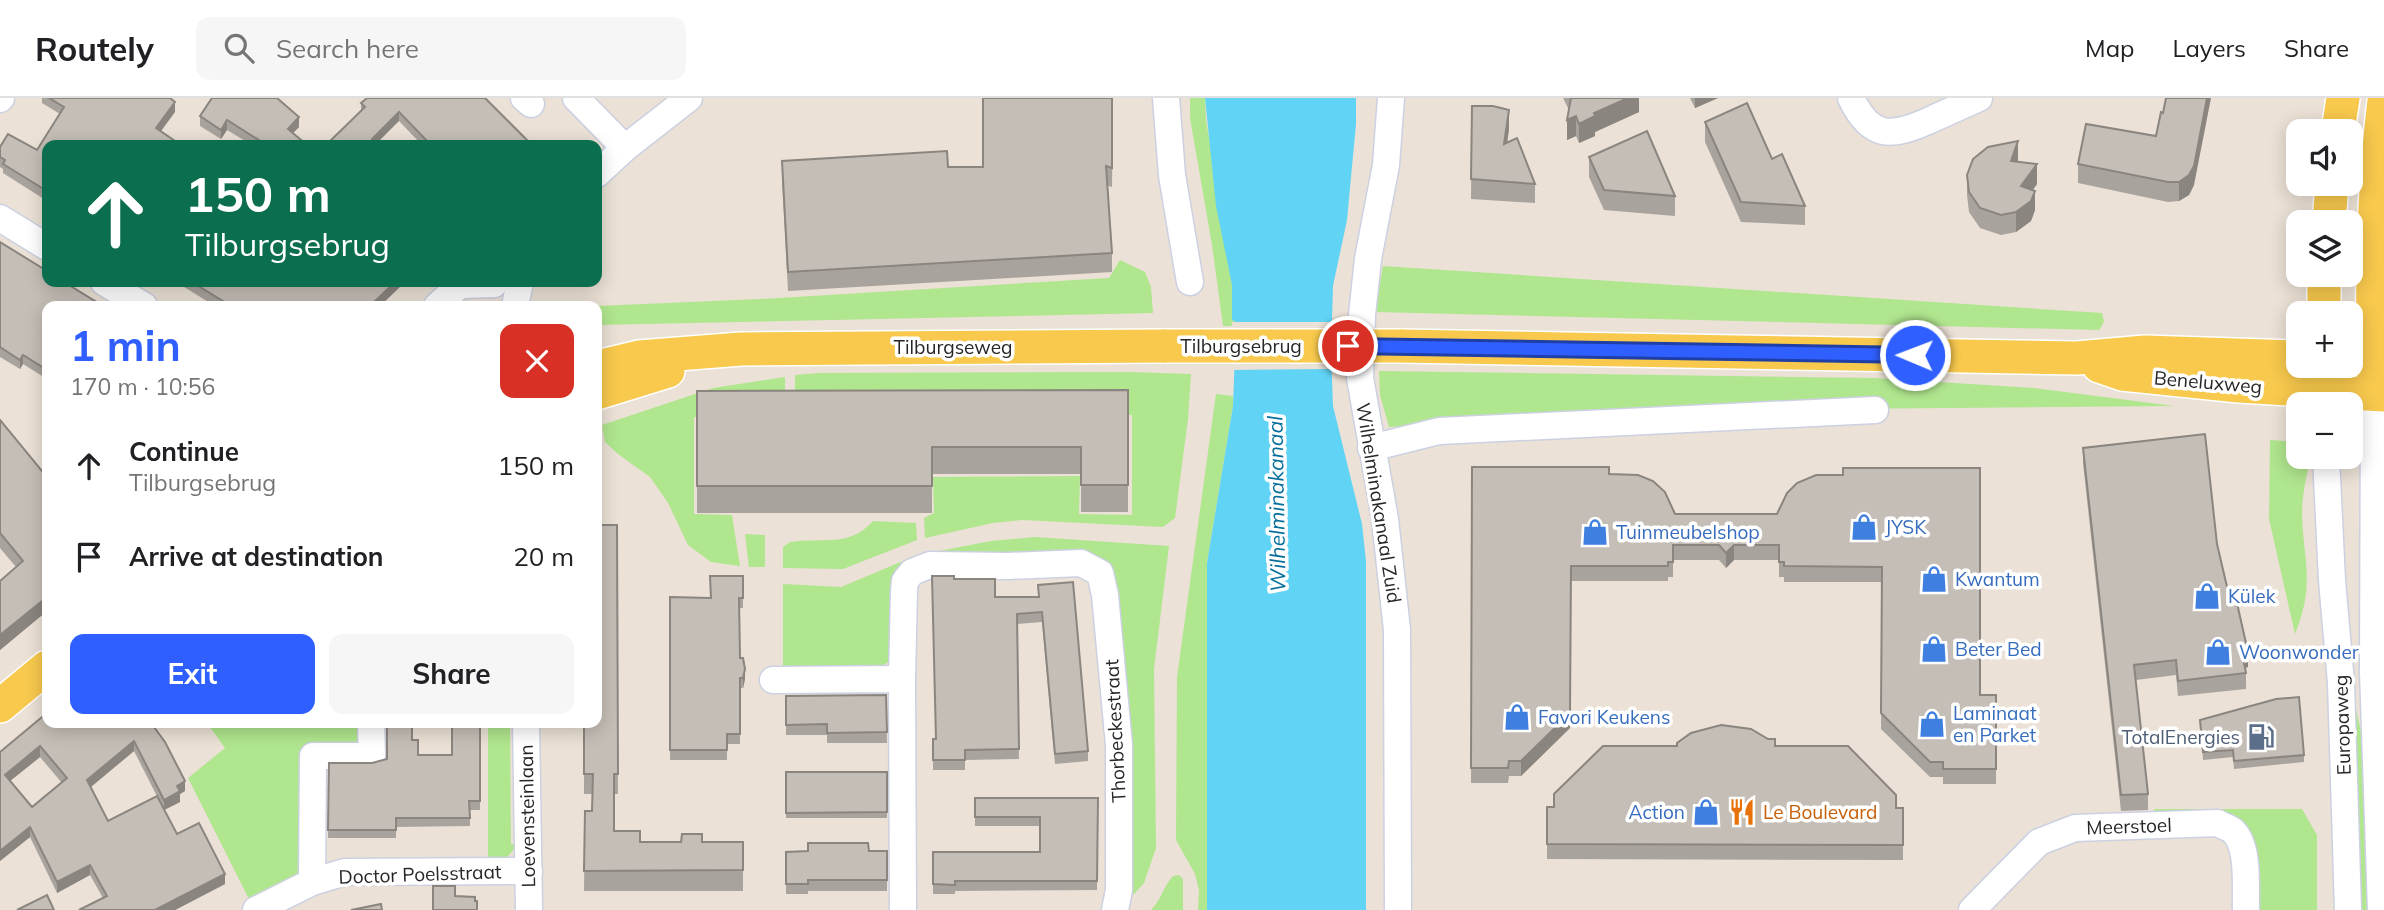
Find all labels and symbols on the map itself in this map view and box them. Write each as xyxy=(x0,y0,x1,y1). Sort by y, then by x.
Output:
pin xyxy=(1318,316,1378,376)
position arrow xyxy=(1878,318,1952,392)
street label: Tilburgsebrug xyxy=(1180,334,1302,358)
street label: Tilburgseweg xyxy=(894,335,1012,359)
street label: Beneluxweg xyxy=(2153,365,2263,399)
street label: Wilhelminakanaal Zuid xyxy=(1351,401,1407,605)
water label: Wilhelminakanaal xyxy=(1261,416,1291,592)
shop icon: JYSK xyxy=(1849,512,1879,542)
place label: JYSK xyxy=(1885,515,1927,539)
shop icon: Tuinmeubelshop xyxy=(1580,517,1610,547)
place label: Tuinmeubelshop xyxy=(1616,520,1760,544)
shop icon: Kwantum xyxy=(1919,564,1949,594)
place label: Kwantum xyxy=(1955,567,2040,591)
shop icon: Külek xyxy=(2192,581,2222,611)
place label: Külek xyxy=(2228,584,2276,608)
shop icon: Beter Bed xyxy=(1919,634,1949,664)
place label: Beter Bed xyxy=(1955,637,2042,661)
shop icon: Woonwonder xyxy=(2203,637,2233,667)
place label: Woonwonder xyxy=(2239,640,2359,664)
street label: Thorbeckestraat xyxy=(1099,658,1131,803)
street label: Europaweg xyxy=(2328,674,2356,776)
place label: Laminaat en Parket xyxy=(1953,701,2037,747)
shop icon: Favori Keukens xyxy=(1502,702,1532,732)
place label: Favori Keukens xyxy=(1538,705,1670,729)
shop icon: Laminaat en Parket xyxy=(1917,709,1947,739)
fuel station icon: TotalEnergies xyxy=(2246,722,2276,752)
place label: TotalEnergies xyxy=(2121,725,2240,749)
street label: Loevensteinlaan xyxy=(514,744,540,888)
shop icon: Action xyxy=(1691,797,1721,827)
restaurant icon: Le Boulevard xyxy=(1727,797,1757,827)
place label: Action xyxy=(1629,800,1685,824)
place label: Le Boulevard xyxy=(1763,800,1878,824)
street label: Meerstoel xyxy=(2086,813,2172,839)
street label: Doctor Poelsstraat xyxy=(338,859,502,889)

